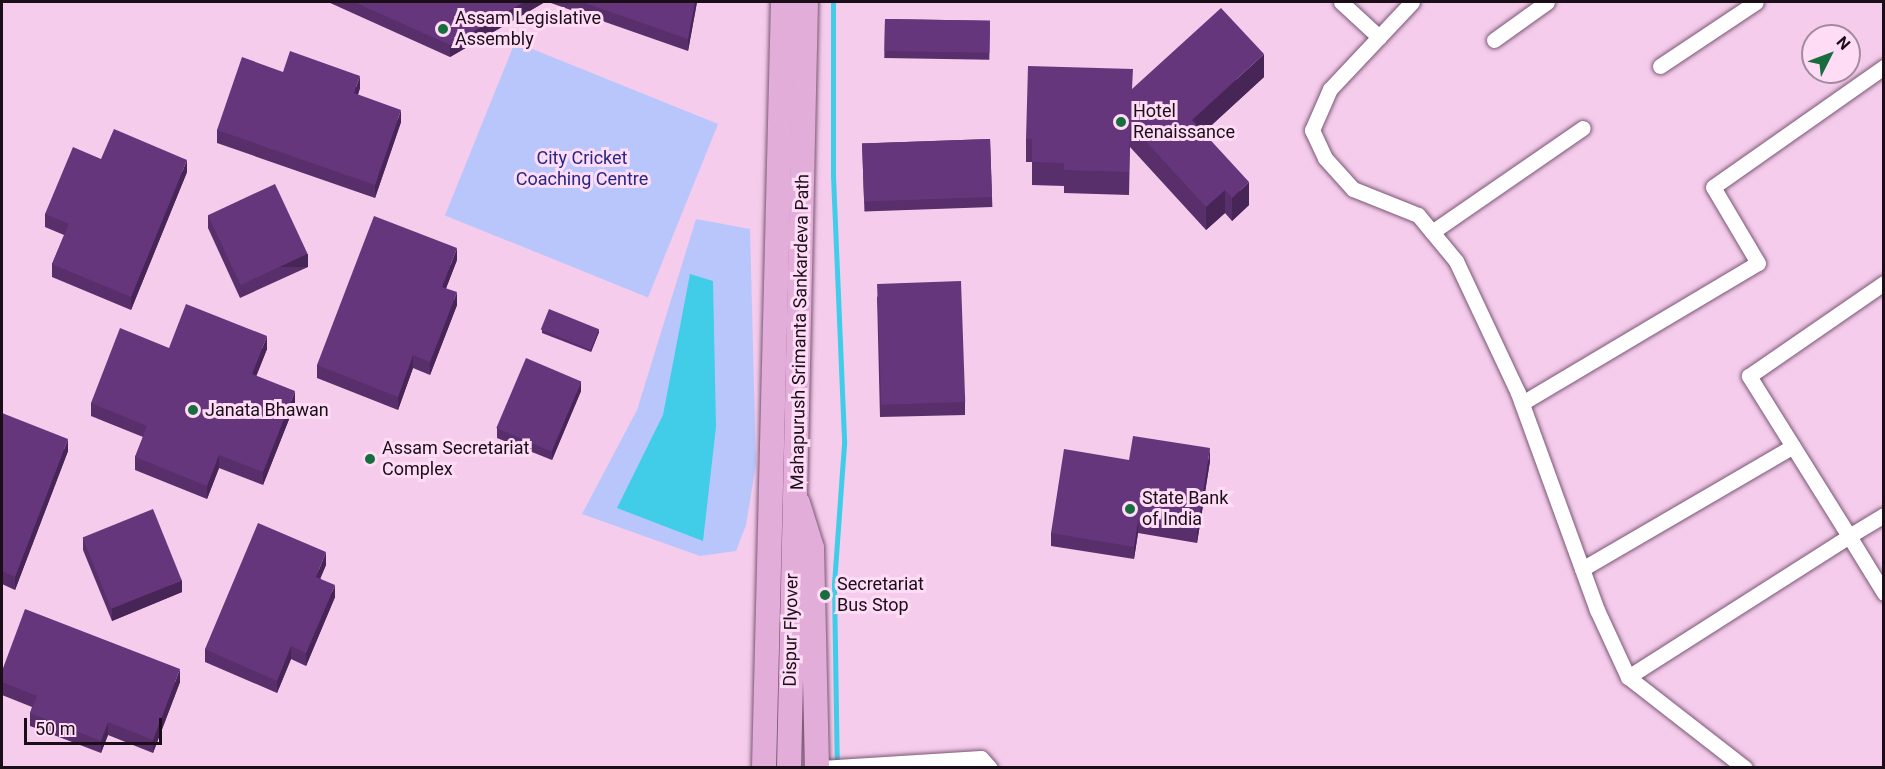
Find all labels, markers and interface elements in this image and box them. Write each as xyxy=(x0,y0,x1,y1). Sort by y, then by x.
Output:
place label: Assam Legislative Assembly xyxy=(455,8,601,50)
marker: Assam Legislative Assembly xyxy=(436,22,450,36)
north arrow xyxy=(1801,24,1861,84)
text: N xyxy=(1832,32,1854,54)
place label: Hotel Renaissance xyxy=(1133,101,1235,144)
marker: Hotel Renaissance xyxy=(1114,115,1128,129)
park label: City Cricket Coaching Centre xyxy=(516,148,648,190)
street label: Mahapurush Srimanta Sankardeva Path xyxy=(786,174,814,490)
place label: Janata Bhawan xyxy=(205,399,329,421)
marker: Janata Bhawan xyxy=(186,403,200,417)
place label: Assam Secretariat Complex xyxy=(382,438,529,480)
marker: Assam Secretariat Complex xyxy=(363,452,377,466)
place label: State Bank of India xyxy=(1142,488,1228,530)
marker: State Bank of India xyxy=(1123,502,1137,516)
street label: Dispur Flyover xyxy=(779,573,803,687)
place label: Secretariat Bus Stop xyxy=(837,574,924,616)
marker: Secretariat Bus Stop xyxy=(818,588,832,602)
scale bar xyxy=(27,706,165,744)
text: 50 m xyxy=(35,718,75,739)

